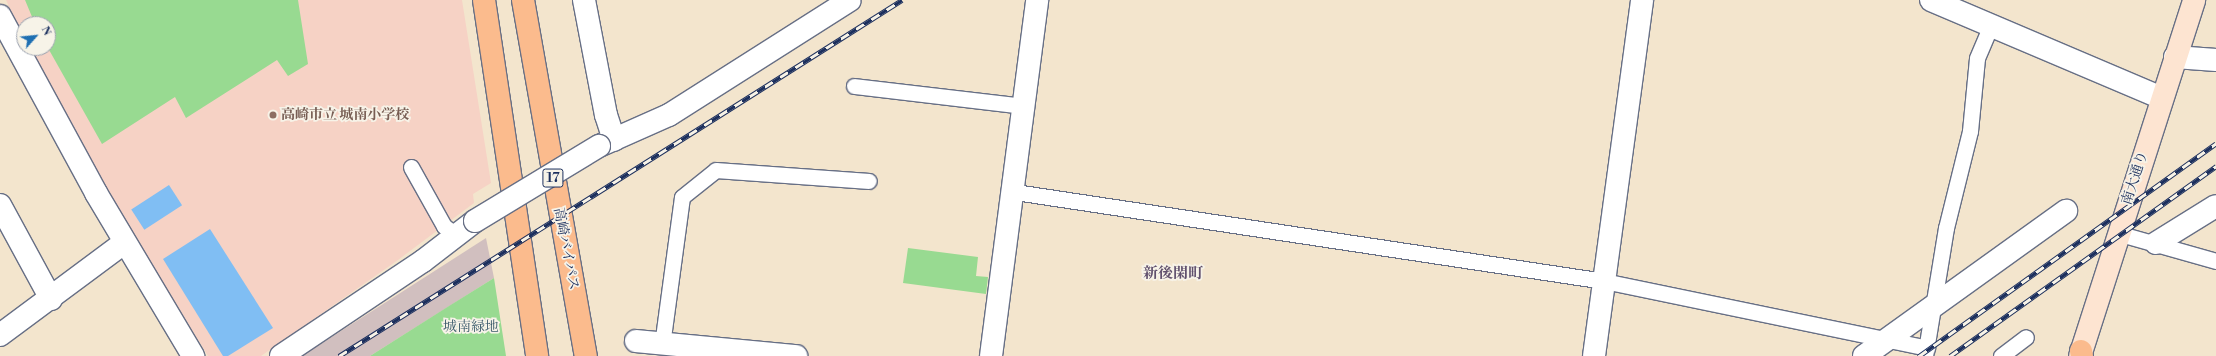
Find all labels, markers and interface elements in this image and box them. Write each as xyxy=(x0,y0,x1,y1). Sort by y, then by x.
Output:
north arrow xyxy=(16,16,56,56)
text: N xyxy=(38,24,54,38)
place label: 高崎市立 城南小学校 xyxy=(281,107,409,123)
marker: 高崎市立 城南小学校 xyxy=(268,110,278,120)
street label: 南大通り xyxy=(2118,149,2152,207)
road number: 17 xyxy=(542,167,564,189)
street label: 高崎バイパス xyxy=(550,206,582,292)
district label: 新後閑町 xyxy=(1143,265,1203,283)
park label: 城南緑地 xyxy=(443,319,499,335)

